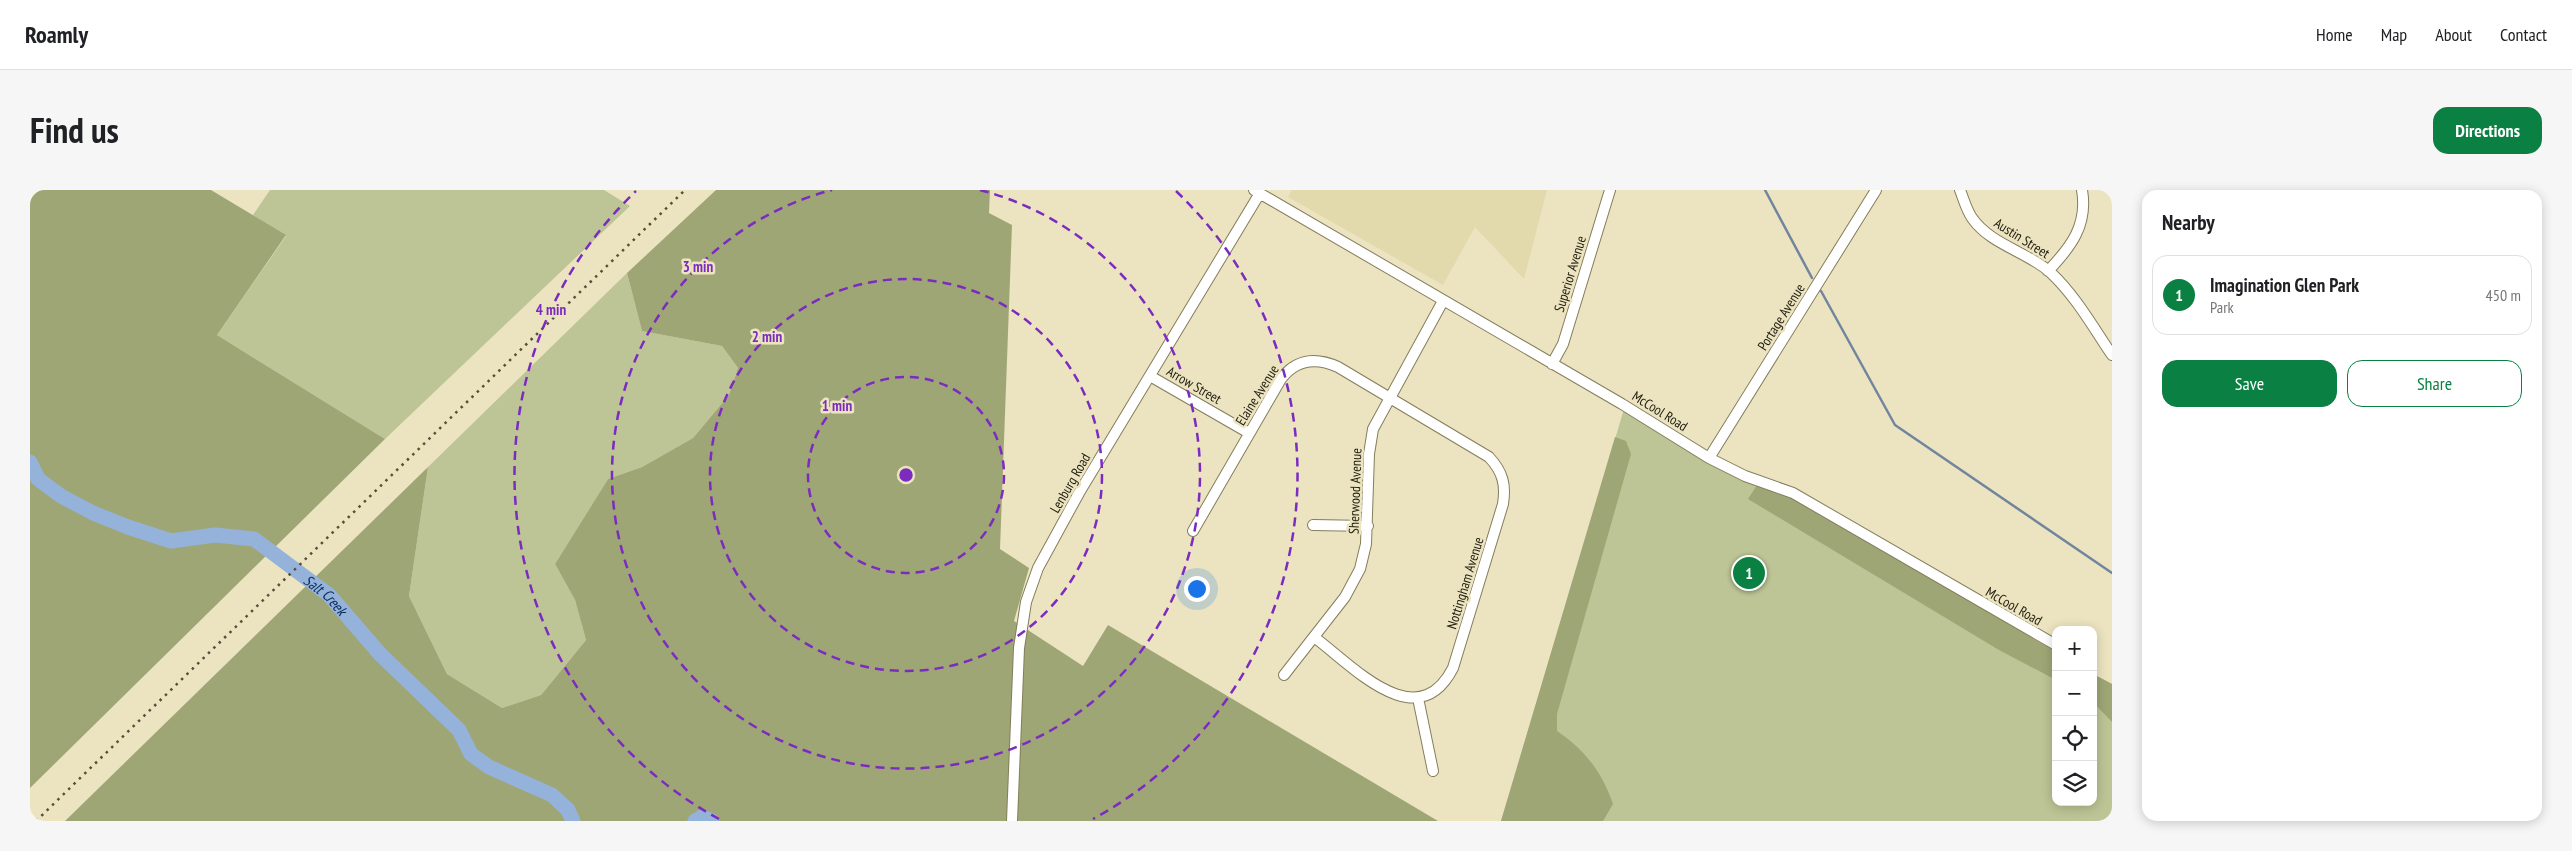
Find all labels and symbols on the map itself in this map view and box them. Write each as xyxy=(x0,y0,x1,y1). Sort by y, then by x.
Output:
street label: Austin Street xyxy=(1991,214,2053,262)
street label: Superior Avenue xyxy=(1550,234,1590,314)
text: 3 min xyxy=(683,257,713,276)
street label: Portage Avenue xyxy=(1753,280,1809,354)
text: 4 min xyxy=(536,300,566,319)
text: 2 min xyxy=(752,327,782,346)
street label: Elaine Avenue xyxy=(1231,361,1283,429)
street label: Arrow Street xyxy=(1163,362,1225,408)
street label: McCool Road xyxy=(1629,387,1691,435)
text: 1 min xyxy=(822,396,852,415)
street label: Sherwood Avenue xyxy=(1345,447,1366,534)
street label: Lenburg Road xyxy=(1046,450,1094,516)
centre of rings xyxy=(897,466,915,484)
street label: Nottingham Avenue xyxy=(1442,535,1488,631)
pin: 1 xyxy=(1733,554,1765,592)
water label: Salt Creek xyxy=(300,570,353,621)
your location xyxy=(1184,576,1210,602)
street label: McCool Road xyxy=(1983,583,2045,629)

